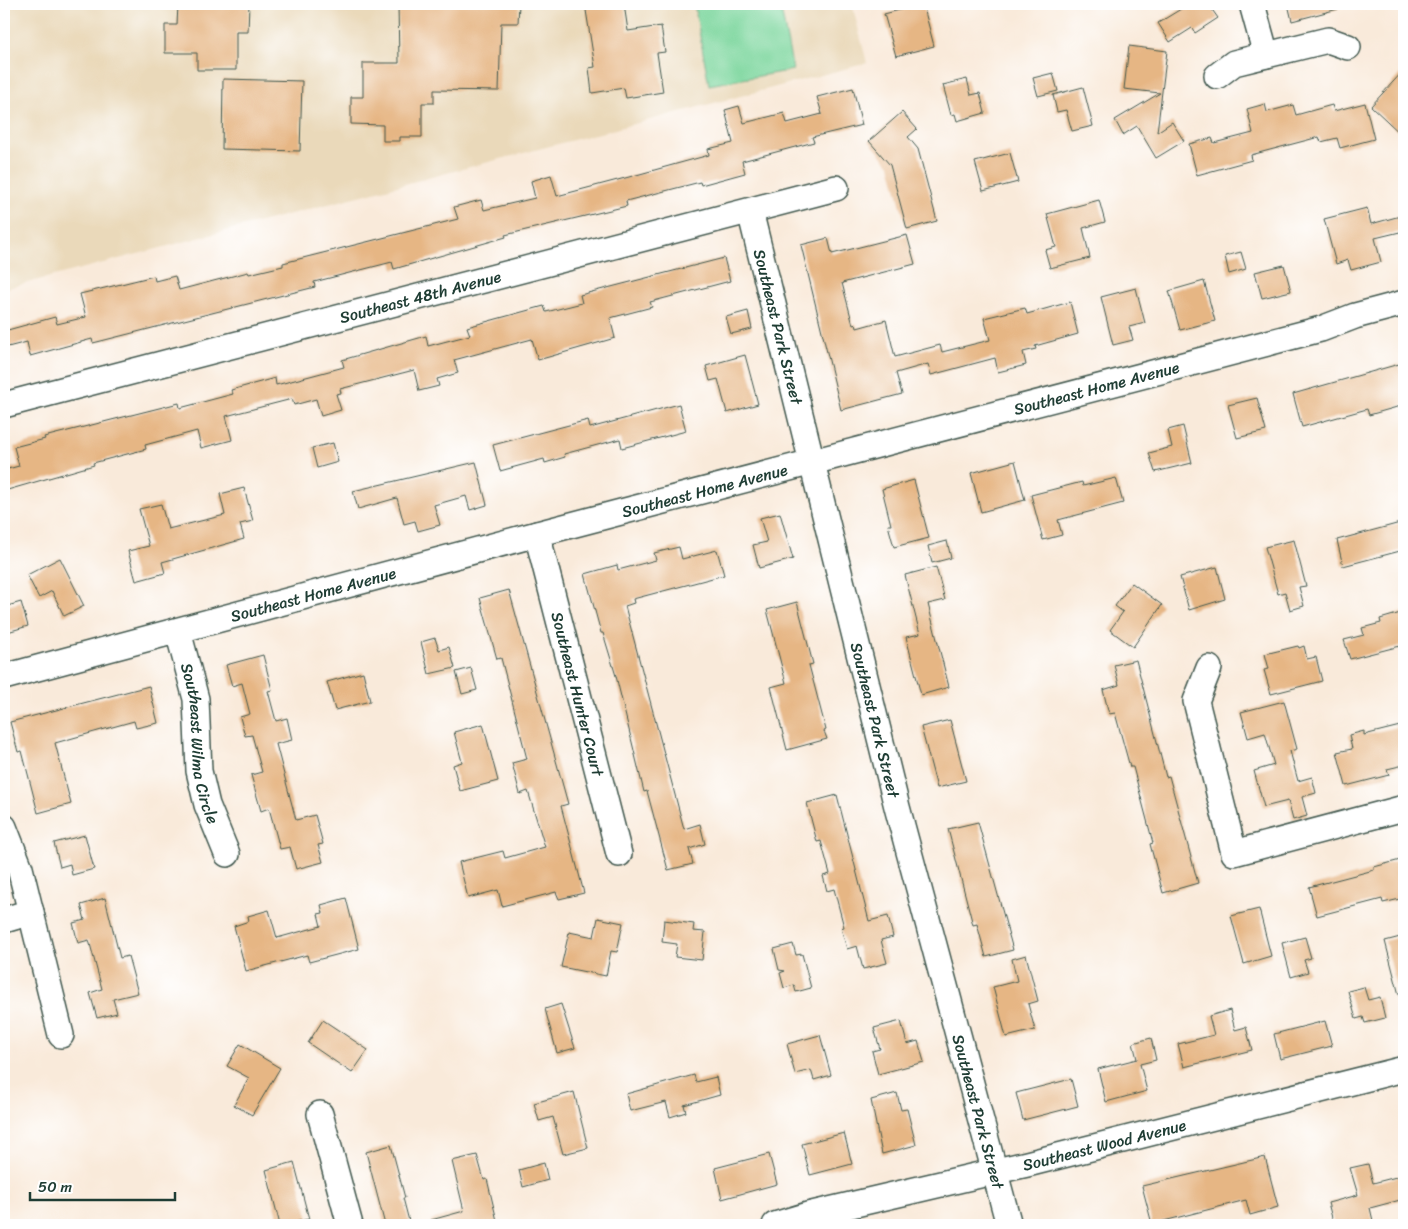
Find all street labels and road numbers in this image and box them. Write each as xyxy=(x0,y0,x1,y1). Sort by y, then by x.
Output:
street label: Southeast Park Street xyxy=(745,246,811,408)
street label: Southeast 48th Avenue xyxy=(336,262,504,332)
street label: Southeast Home Avenue xyxy=(1010,353,1183,424)
street label: Southeast Home Avenue xyxy=(619,455,791,526)
street label: Southeast Home Avenue xyxy=(227,558,400,631)
street label: Southeast Hunter Court xyxy=(542,609,613,780)
street label: Southeast Park Street xyxy=(842,639,908,801)
street label: Southeast Wilma Circle xyxy=(172,660,227,829)
street label: Southeast Park Street xyxy=(943,1031,1013,1193)
street label: Southeast Wood Avenue xyxy=(1019,1110,1190,1180)

